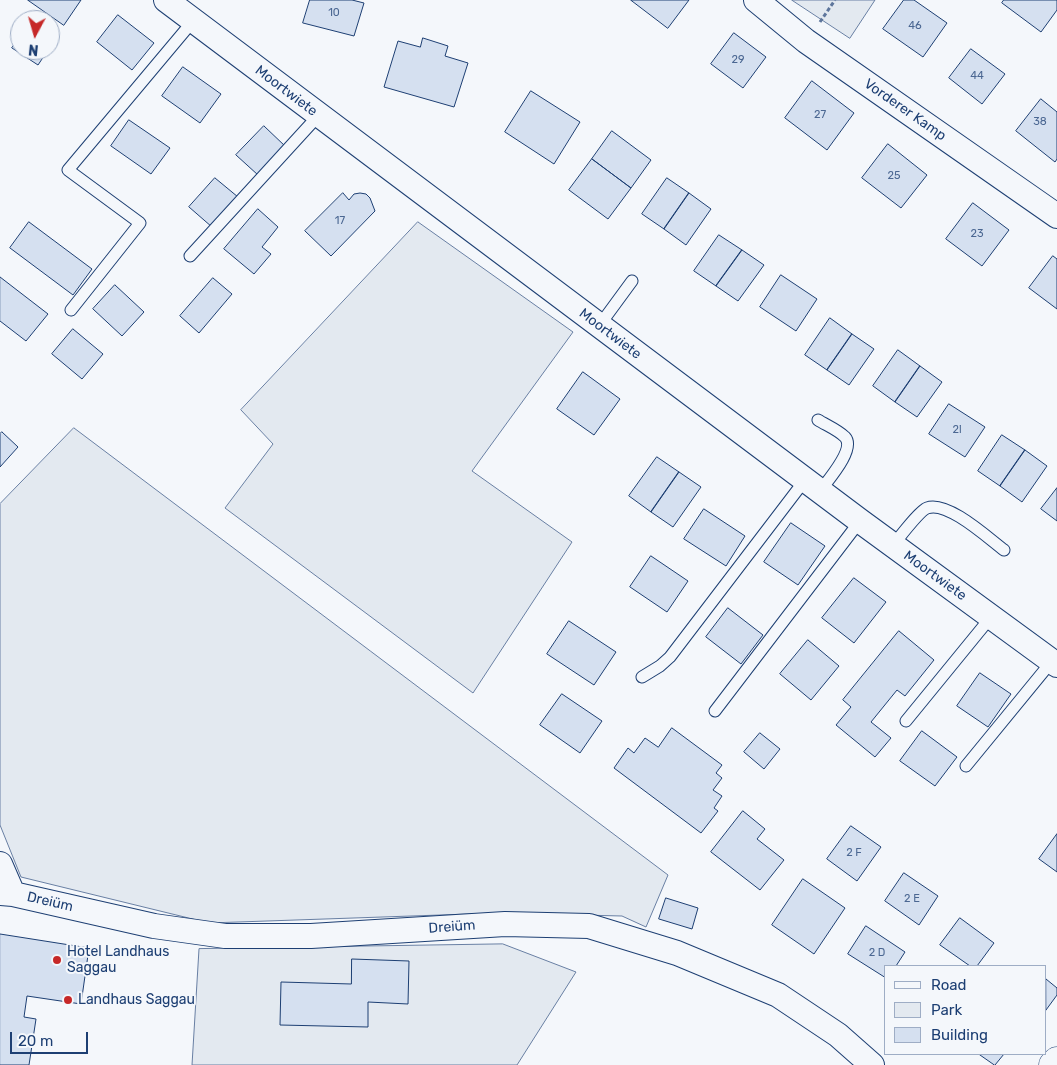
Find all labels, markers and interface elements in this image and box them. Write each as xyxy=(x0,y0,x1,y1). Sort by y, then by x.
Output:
house number: 10 xyxy=(328,6,340,20)
north arrow xyxy=(10,10,60,60)
house number: 46 xyxy=(908,19,922,33)
text: N xyxy=(28,40,39,58)
house number: 29 xyxy=(732,53,744,67)
street label: Moortwiete xyxy=(252,62,320,120)
house number: 44 xyxy=(970,69,984,83)
street label: Vorderer Kamp xyxy=(861,75,949,145)
house number: 27 xyxy=(814,108,826,122)
house number: 38 xyxy=(1033,115,1047,129)
house number: 25 xyxy=(888,169,900,183)
house number: 17 xyxy=(335,214,345,228)
house number: 23 xyxy=(970,227,984,241)
street label: Moortwiete xyxy=(576,305,644,363)
house number: 2l xyxy=(952,423,962,437)
street label: Moortwiete xyxy=(900,548,970,604)
house number: 2 F xyxy=(846,846,862,860)
street label: Dreiüm xyxy=(25,889,75,915)
house number: 2 E xyxy=(904,892,920,906)
street label: Dreiüm xyxy=(428,917,476,937)
place label: Hotel Landhaus Saggau xyxy=(67,944,169,976)
house number: 2 D xyxy=(869,946,885,960)
marker: Hotel Landhaus Saggau xyxy=(51,954,63,966)
legend xyxy=(884,965,1047,1055)
text: Road xyxy=(931,976,967,994)
place label: Landhaus Saggau xyxy=(78,992,195,1008)
marker: Landhaus Saggau xyxy=(62,994,74,1006)
text: Park xyxy=(931,1001,962,1019)
scale bar xyxy=(12,1022,90,1054)
text: Building xyxy=(931,1026,988,1044)
text: 20 m xyxy=(18,1032,53,1050)

